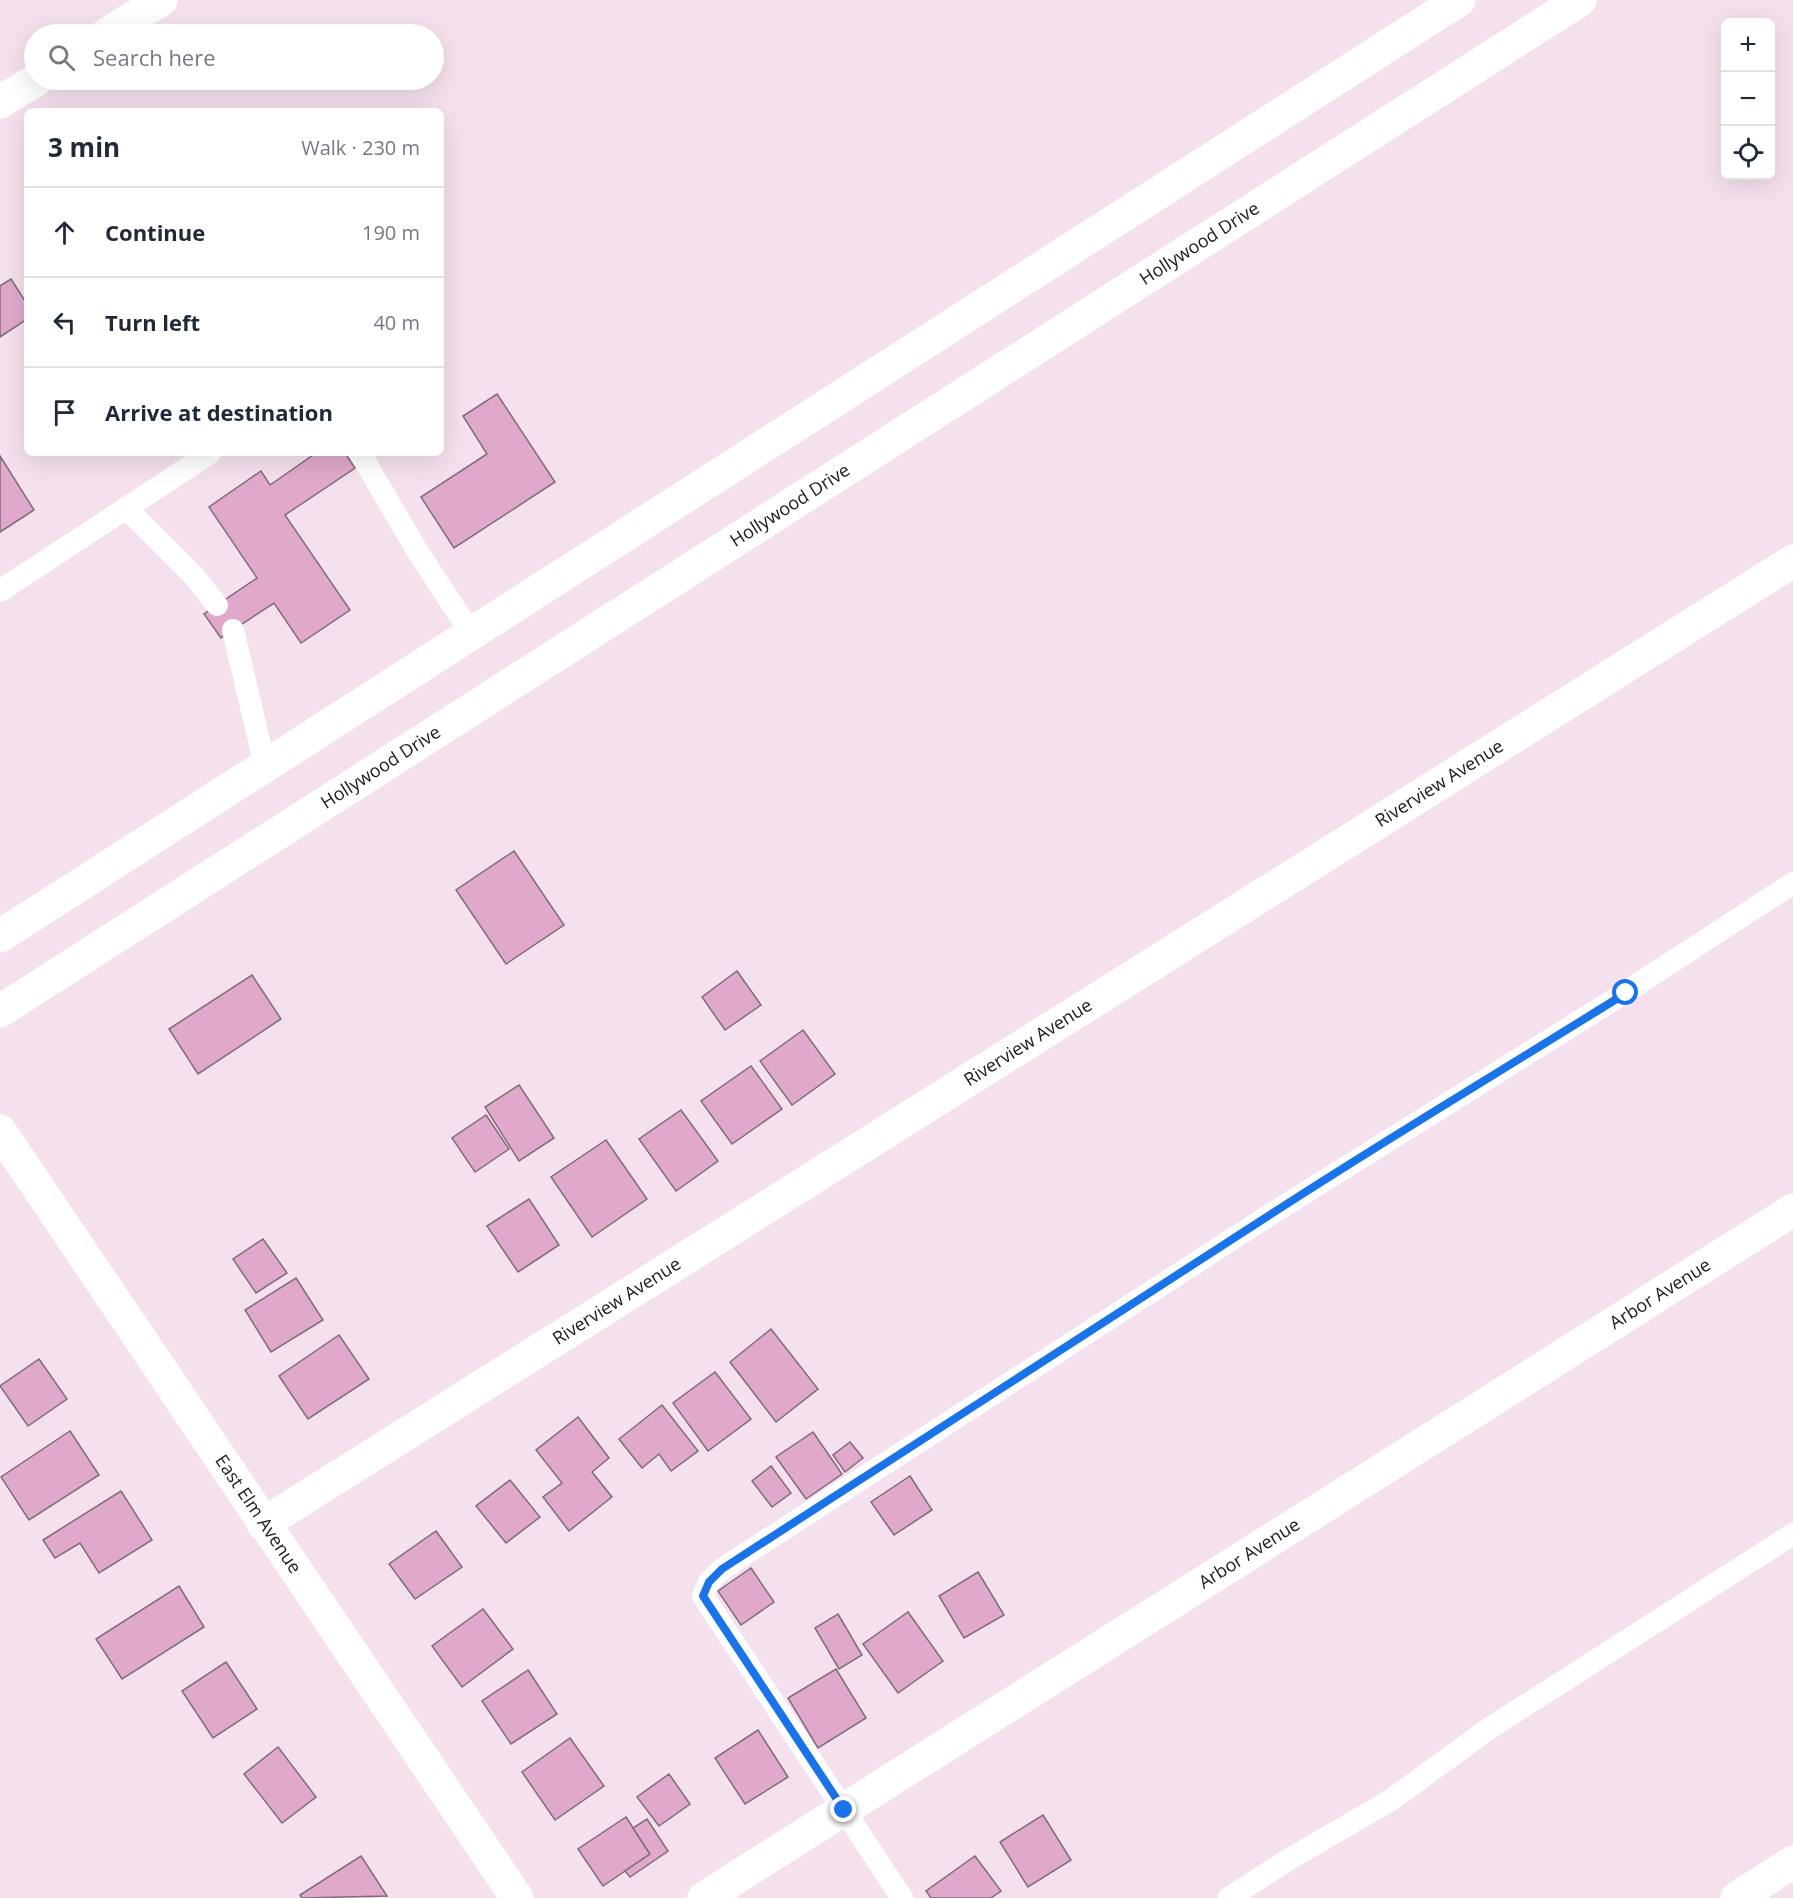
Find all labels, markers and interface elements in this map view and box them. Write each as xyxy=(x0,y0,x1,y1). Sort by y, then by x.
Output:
map controls xyxy=(1721,18,1775,180)
button: + xyxy=(1721,18,1775,72)
search box xyxy=(24,24,444,90)
icon: search xyxy=(45,41,78,74)
text: Search here xyxy=(93,42,216,72)
button: − xyxy=(1721,72,1775,126)
button: locate xyxy=(1721,126,1775,180)
text: 3 min xyxy=(48,129,120,165)
text: Walk · 230 m xyxy=(301,134,420,161)
street label: Hollywood Drive xyxy=(1134,195,1263,290)
icon: ahead xyxy=(48,216,81,249)
text: Continue xyxy=(105,217,205,247)
text: 190 m xyxy=(362,219,420,246)
icon: left xyxy=(48,306,81,339)
text: Turn left xyxy=(105,307,200,337)
text: 40 m xyxy=(373,309,420,336)
icon: arrive xyxy=(48,396,81,429)
text: Arrive at destination xyxy=(105,397,333,427)
street label: Hollywood Drive xyxy=(725,457,854,552)
street label: Hollywood Drive xyxy=(316,719,445,814)
street label: Riverview Avenue xyxy=(1370,733,1507,832)
route start xyxy=(1612,979,1638,1005)
street label: Riverview Avenue xyxy=(959,992,1096,1091)
street label: Riverview Avenue xyxy=(548,1251,685,1350)
street label: Arbor Avenue xyxy=(1604,1252,1715,1334)
street label: East Elm Avenue xyxy=(210,1449,308,1578)
street label: Arbor Avenue xyxy=(1194,1512,1304,1594)
route end xyxy=(830,1796,856,1822)

